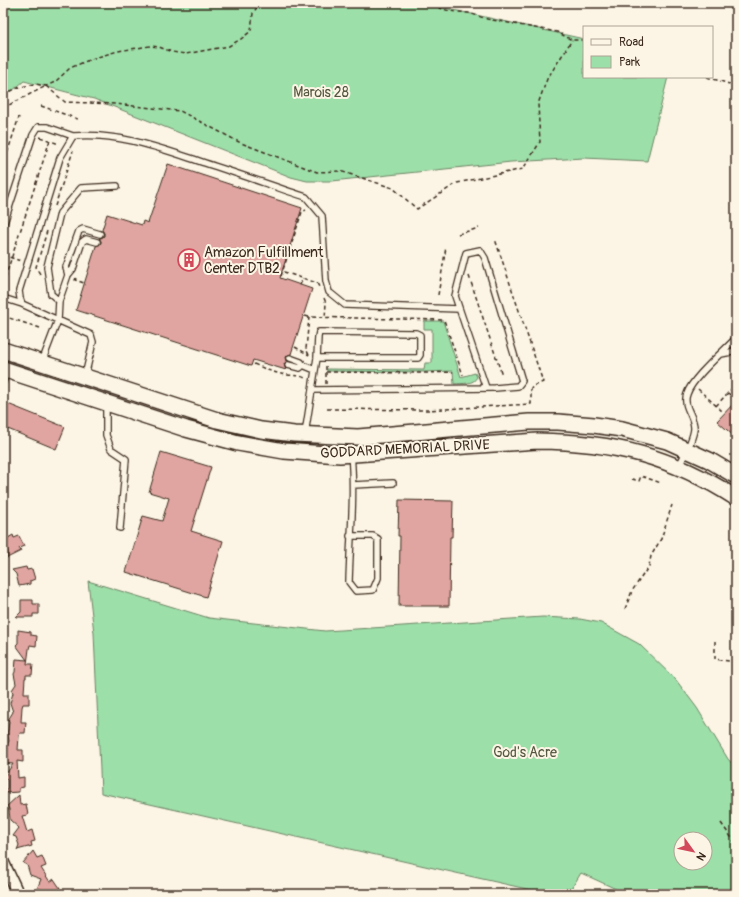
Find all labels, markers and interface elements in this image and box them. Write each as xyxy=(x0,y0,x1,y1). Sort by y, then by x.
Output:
legend xyxy=(583,26,713,78)
text: Road xyxy=(619,35,644,50)
text: Park xyxy=(619,55,640,70)
park label: Marois 28 xyxy=(293,84,349,101)
place label: Amazon Fulfillment Center DTB2 xyxy=(204,244,324,277)
building icon: Amazon Fulfillment Center DTB2 xyxy=(176,247,202,273)
street label: GODDARD MEMORIAL DRIVE xyxy=(320,436,490,462)
park label: God's Acre xyxy=(493,744,557,761)
north arrow xyxy=(673,831,713,871)
text: N xyxy=(693,850,708,863)

